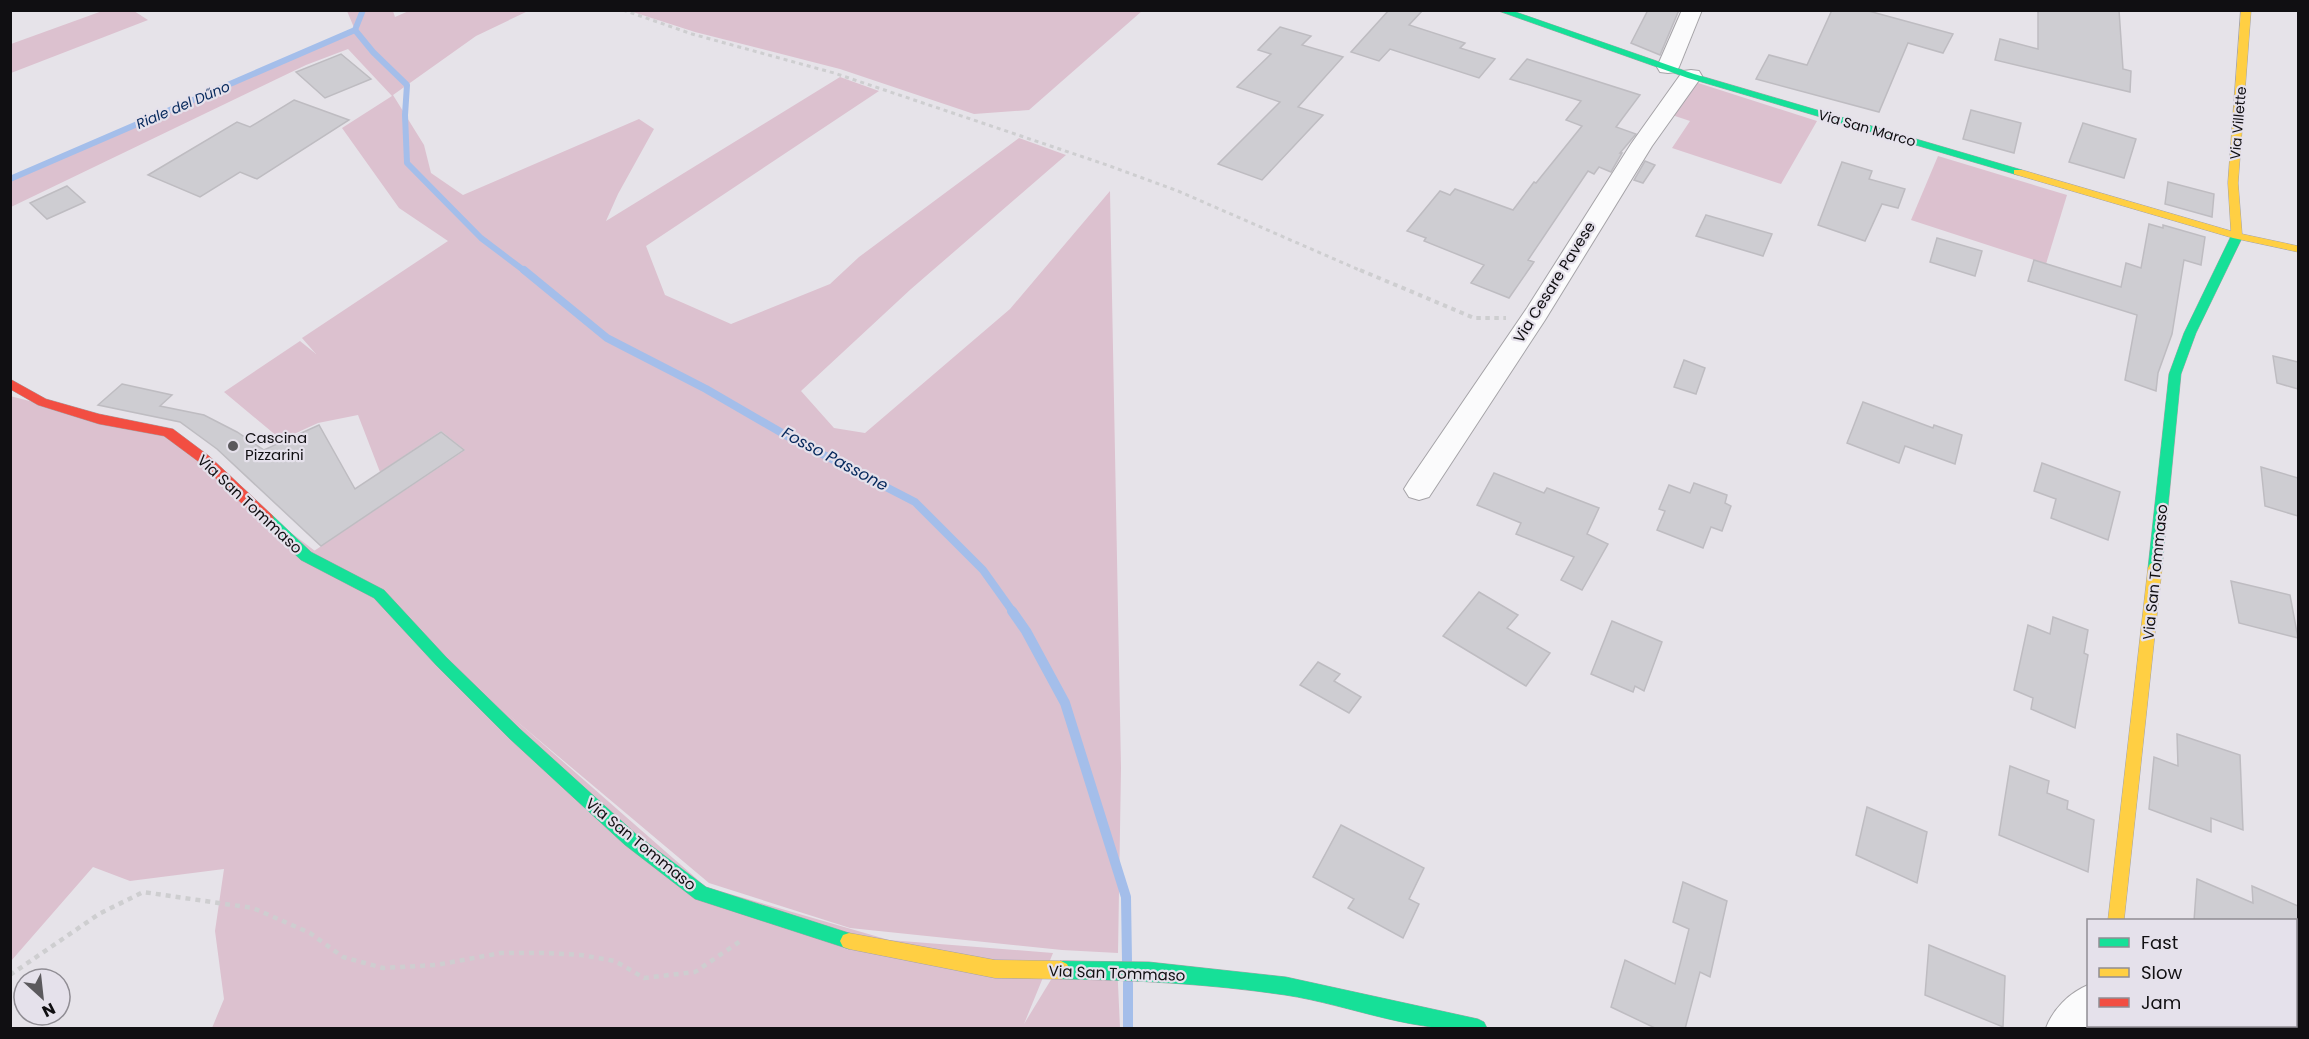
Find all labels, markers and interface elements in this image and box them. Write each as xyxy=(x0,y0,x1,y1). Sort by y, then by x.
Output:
water label: Riale del Dűno xyxy=(133,76,233,134)
street label: Via Villette xyxy=(2225,85,2251,160)
street label: Via San Marco xyxy=(1816,105,1918,151)
street label: Via Cesare Pavese xyxy=(1508,217,1600,347)
water label: Fosso Passone xyxy=(778,421,892,497)
place label: Cascina Pizzarini xyxy=(245,427,307,465)
marker: Cascina Pizzarini xyxy=(226,439,240,453)
street label: Via San Tommaso xyxy=(193,450,307,558)
street label: Via San Tommaso xyxy=(2137,503,2173,641)
street label: Via San Tommaso xyxy=(581,793,701,895)
legend xyxy=(2087,919,2297,1027)
text: Fast xyxy=(2141,930,2178,955)
street label: Via San Tommaso xyxy=(1048,960,1186,986)
text: Slow xyxy=(2141,960,2183,985)
north arrow xyxy=(12,967,72,1027)
text: Jam xyxy=(2141,990,2181,1015)
text: N xyxy=(38,997,59,1023)

